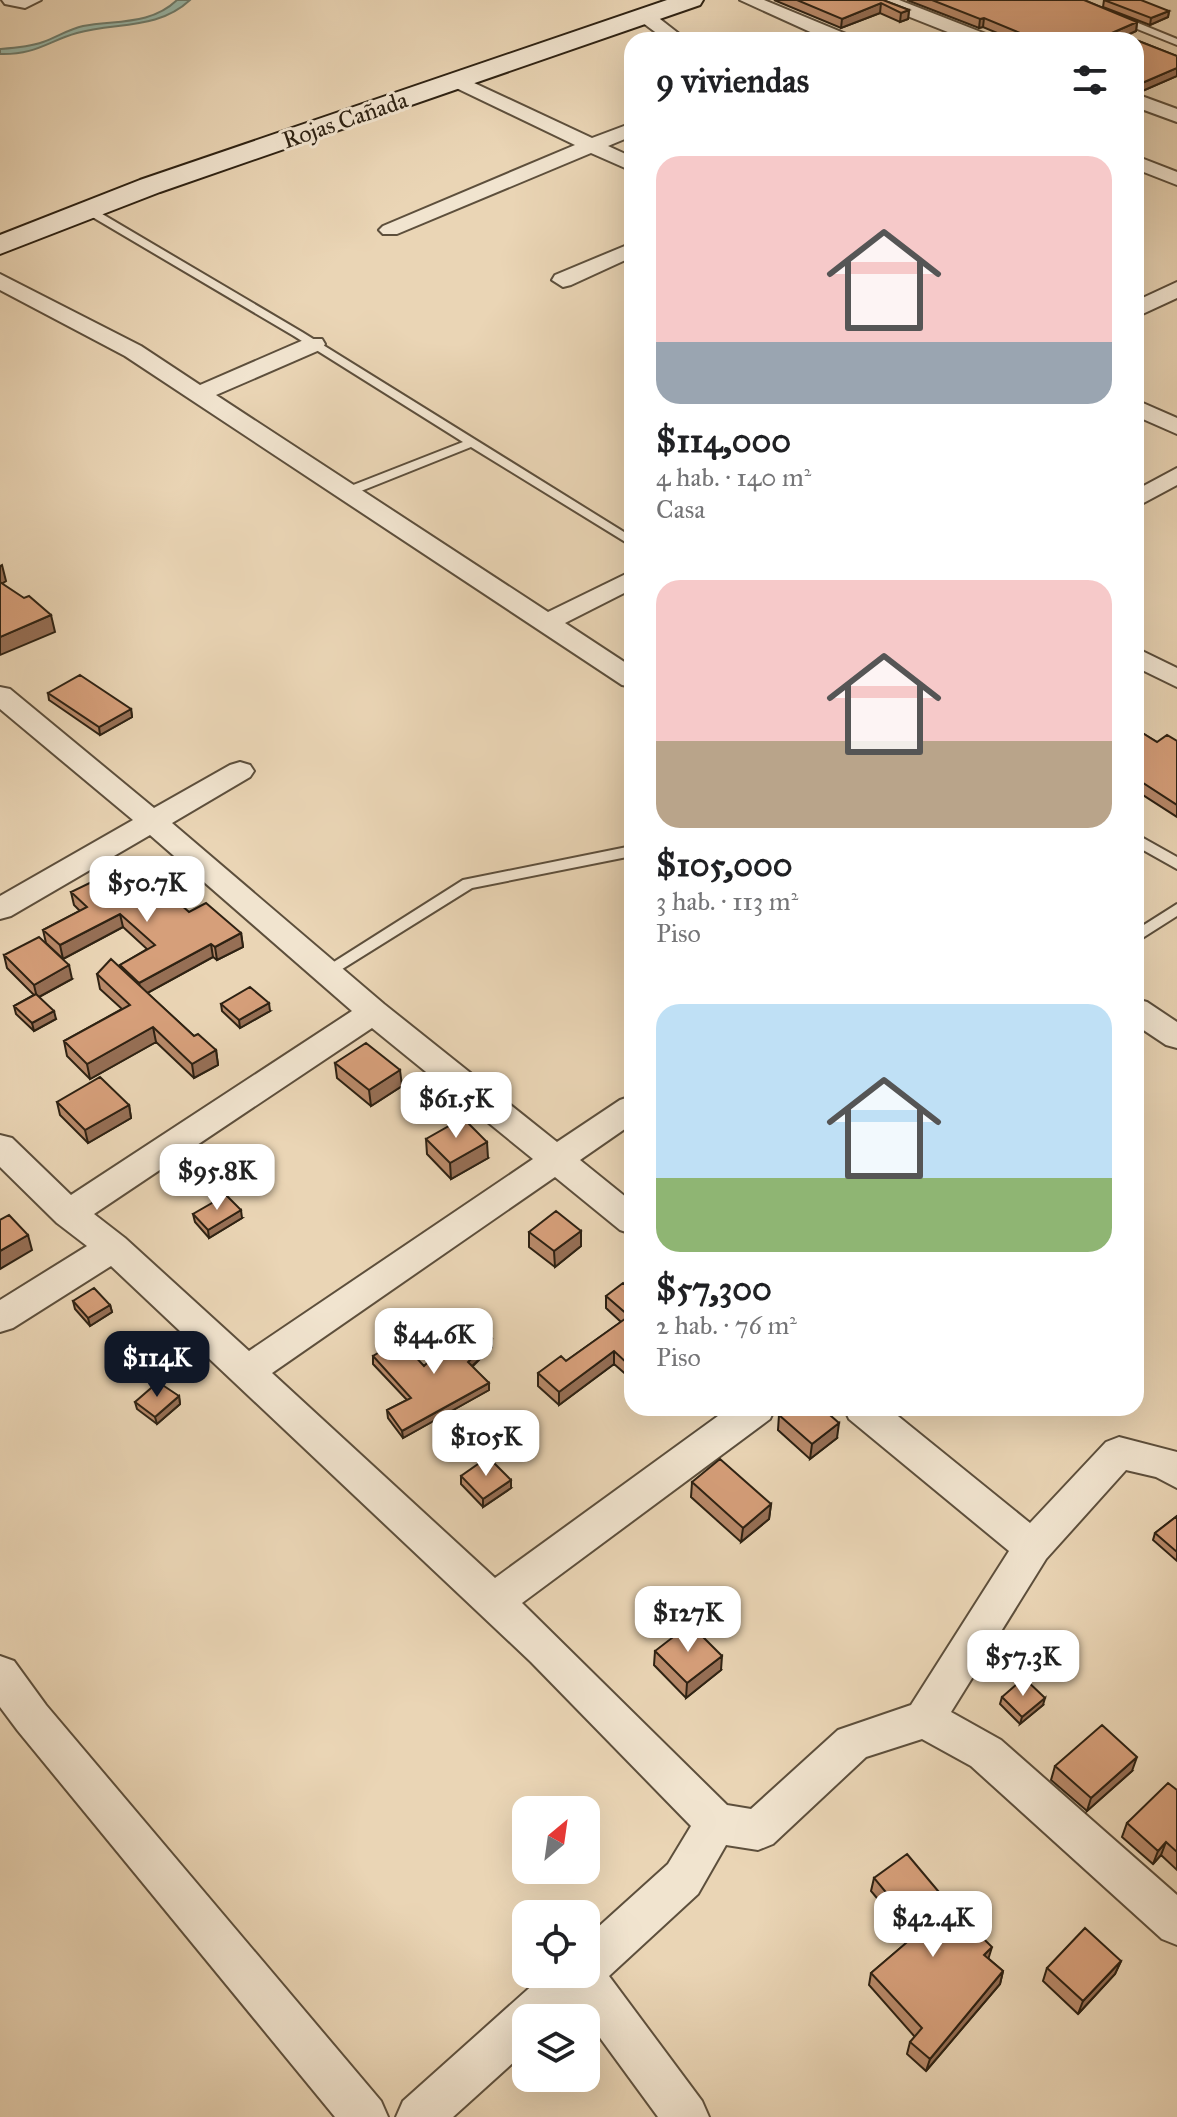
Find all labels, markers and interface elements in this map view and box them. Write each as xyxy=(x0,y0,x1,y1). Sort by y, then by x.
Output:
icon: filters xyxy=(1068,58,1112,102)
text: 9 viviendas xyxy=(656,60,809,101)
street label: Rojas Cañada xyxy=(278,84,412,155)
icon: home xyxy=(812,208,956,352)
text: $114,000 xyxy=(656,420,791,461)
text: 4 hab. · 140 m² xyxy=(656,461,811,493)
text: Casa xyxy=(656,493,705,525)
icon: home xyxy=(812,632,956,776)
text: $105,000 xyxy=(656,844,793,885)
pin: $50.7K xyxy=(82,856,212,924)
text: $50.7K xyxy=(108,866,187,898)
text: 3 hab. · 113 m² xyxy=(656,885,798,917)
text: Piso xyxy=(656,917,701,949)
icon: home xyxy=(812,1056,956,1200)
pin: $61.5K xyxy=(391,1072,521,1140)
text: $61.5K xyxy=(419,1082,493,1114)
pin: $95.8K xyxy=(152,1144,282,1212)
text: $95.8K xyxy=(178,1154,256,1186)
text: $57,300 xyxy=(656,1268,772,1309)
pin: $44.6K xyxy=(369,1308,499,1376)
text: 2 hab. · 76 m² xyxy=(656,1309,797,1341)
text: $44.6K xyxy=(393,1318,475,1350)
pin: $114K xyxy=(101,1331,213,1399)
text: $114K xyxy=(122,1341,192,1373)
text: Piso xyxy=(656,1341,701,1373)
pin: $105K xyxy=(430,1410,542,1478)
text: $105K xyxy=(450,1420,522,1452)
pin: $127K xyxy=(632,1586,744,1654)
text: $127K xyxy=(653,1596,723,1628)
pin: $57.3K xyxy=(958,1630,1088,1698)
text: $57.3K xyxy=(985,1640,1061,1672)
north arrow xyxy=(512,1796,600,1884)
map controls xyxy=(512,1796,600,2092)
pin: $42.4K xyxy=(868,1891,998,1959)
button: locate xyxy=(512,1900,600,1988)
text: $42.4K xyxy=(892,1901,974,1933)
button: layers xyxy=(512,2004,600,2092)

